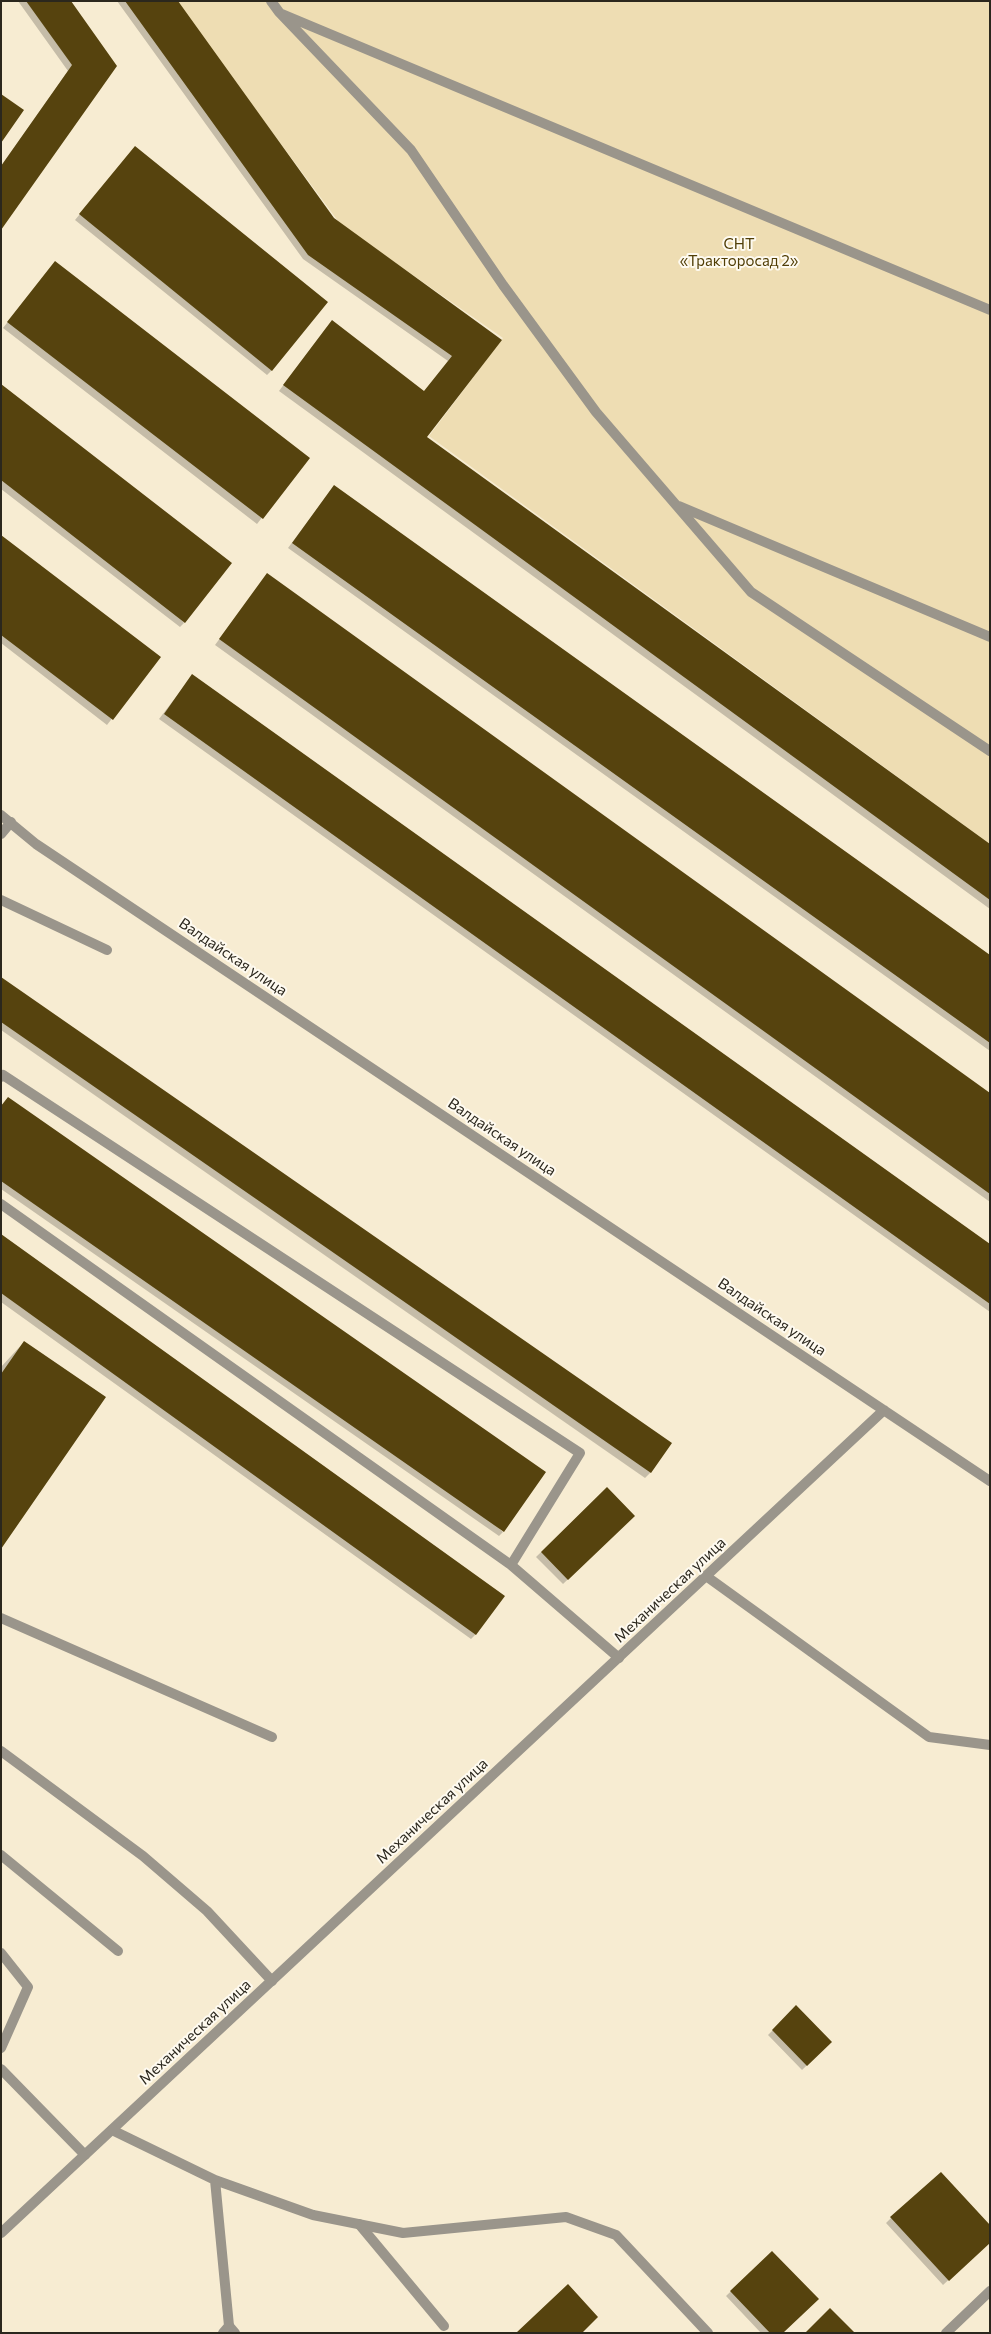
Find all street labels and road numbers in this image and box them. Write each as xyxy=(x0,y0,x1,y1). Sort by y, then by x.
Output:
street label: Валдайская улица xyxy=(176,914,290,1000)
street label: Валдайская улица xyxy=(445,1094,559,1180)
street label: Валдайская улица xyxy=(715,1274,829,1360)
street label: Механическая улица xyxy=(610,1534,730,1646)
street label: Механическая улица xyxy=(372,1755,492,1867)
street label: Механическая улица xyxy=(135,1976,255,2088)

